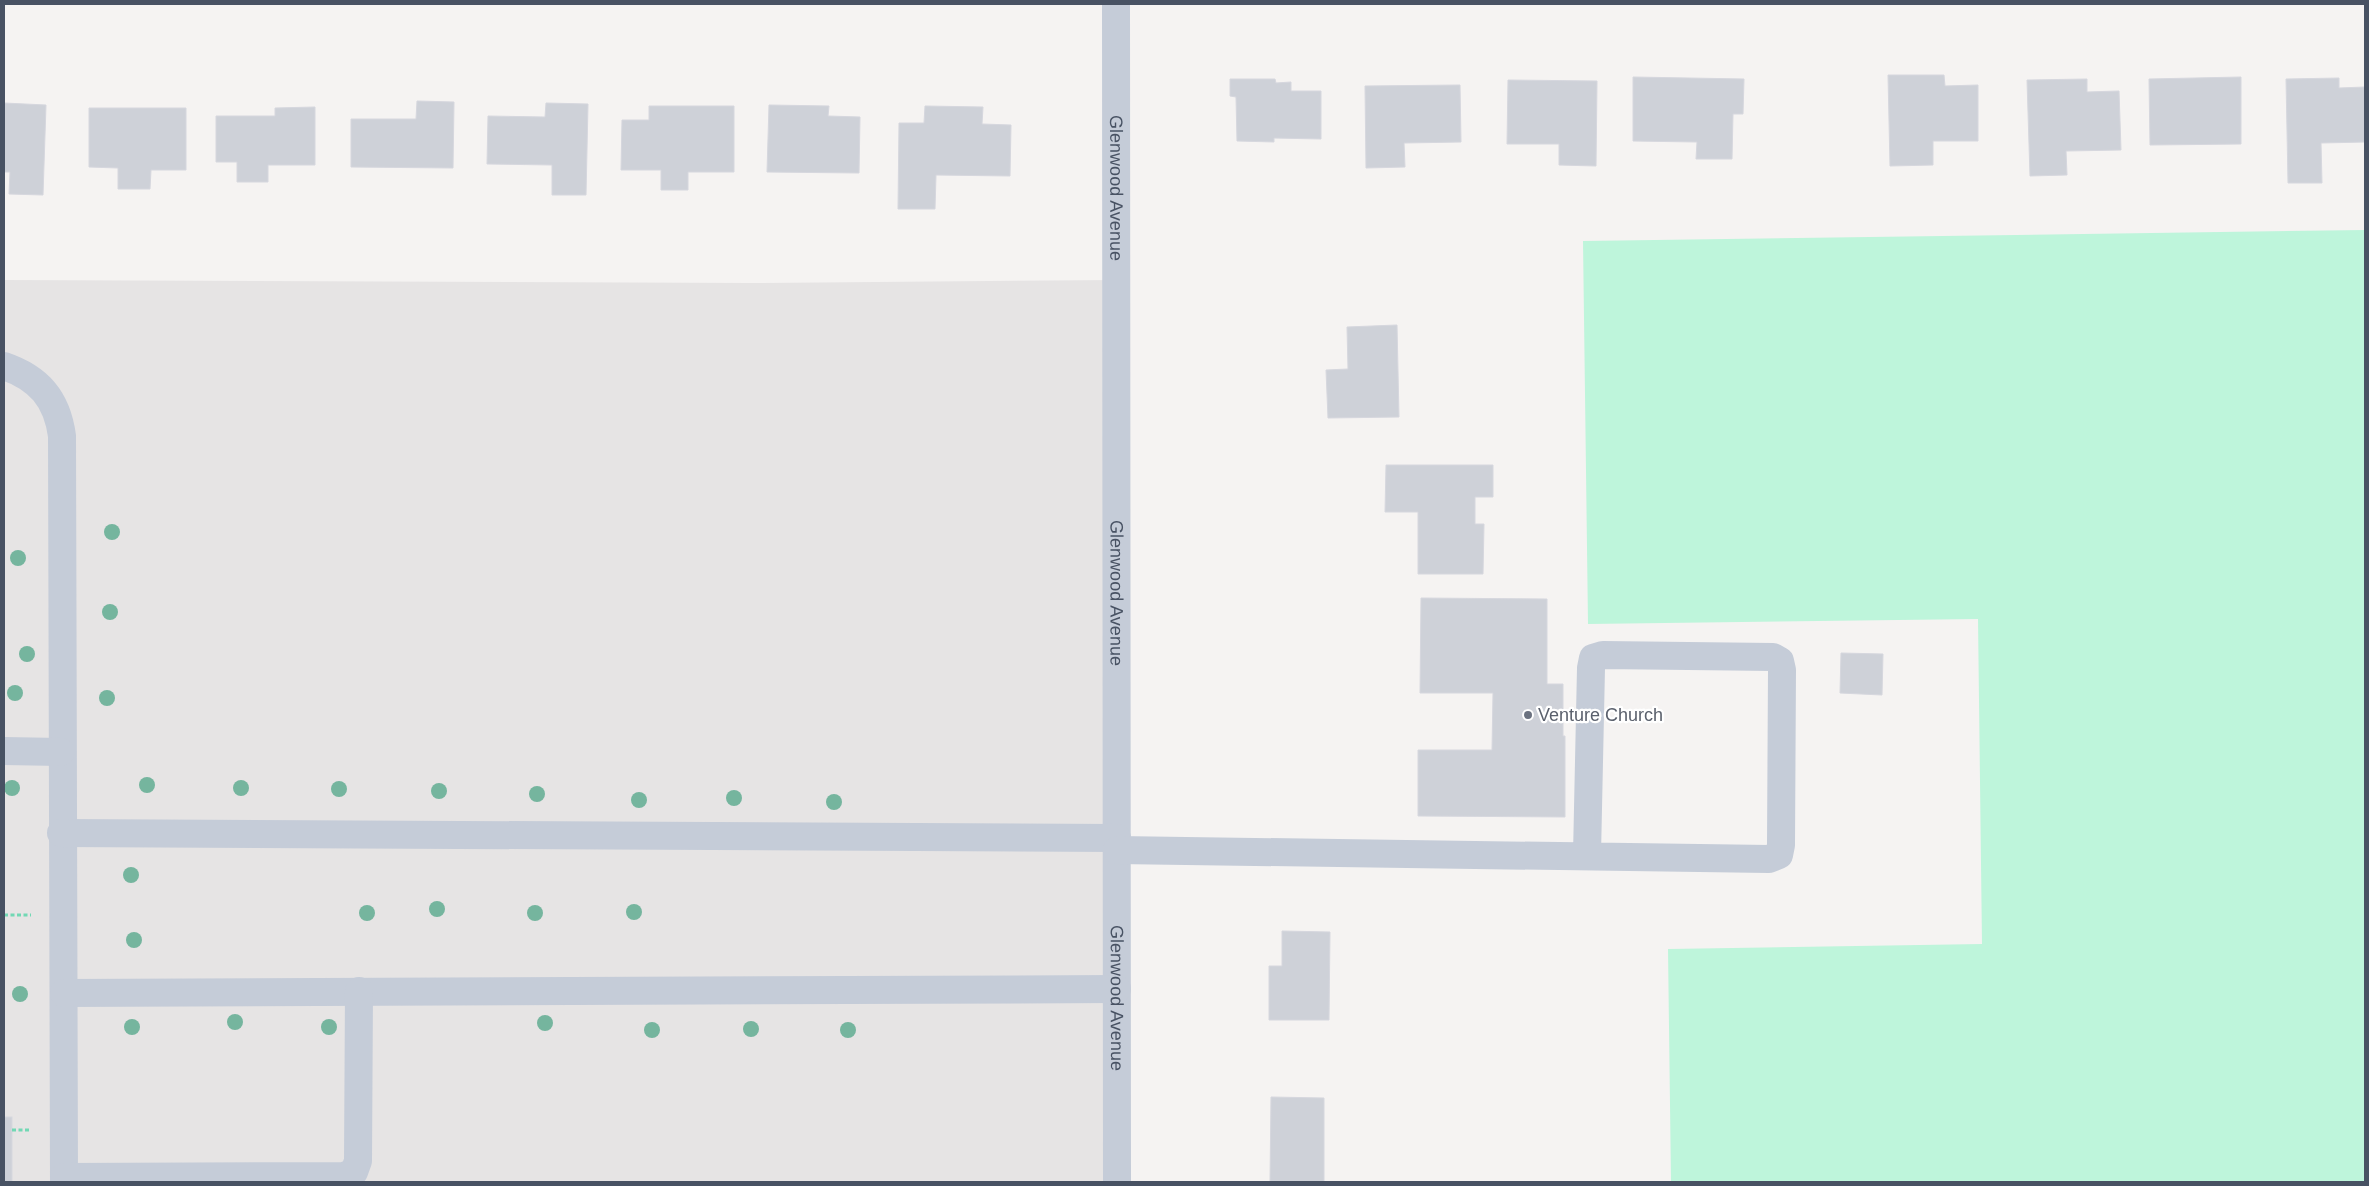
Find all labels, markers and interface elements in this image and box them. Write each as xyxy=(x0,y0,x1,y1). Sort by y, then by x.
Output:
street label: Glenwood Avenue xyxy=(1106,115,1126,261)
street label: Glenwood Avenue xyxy=(1106,520,1127,666)
place label: Venture Church xyxy=(1538,705,1663,725)
marker: Venture Church xyxy=(1522,709,1534,721)
street label: Glenwood Avenue xyxy=(1107,925,1127,1071)

